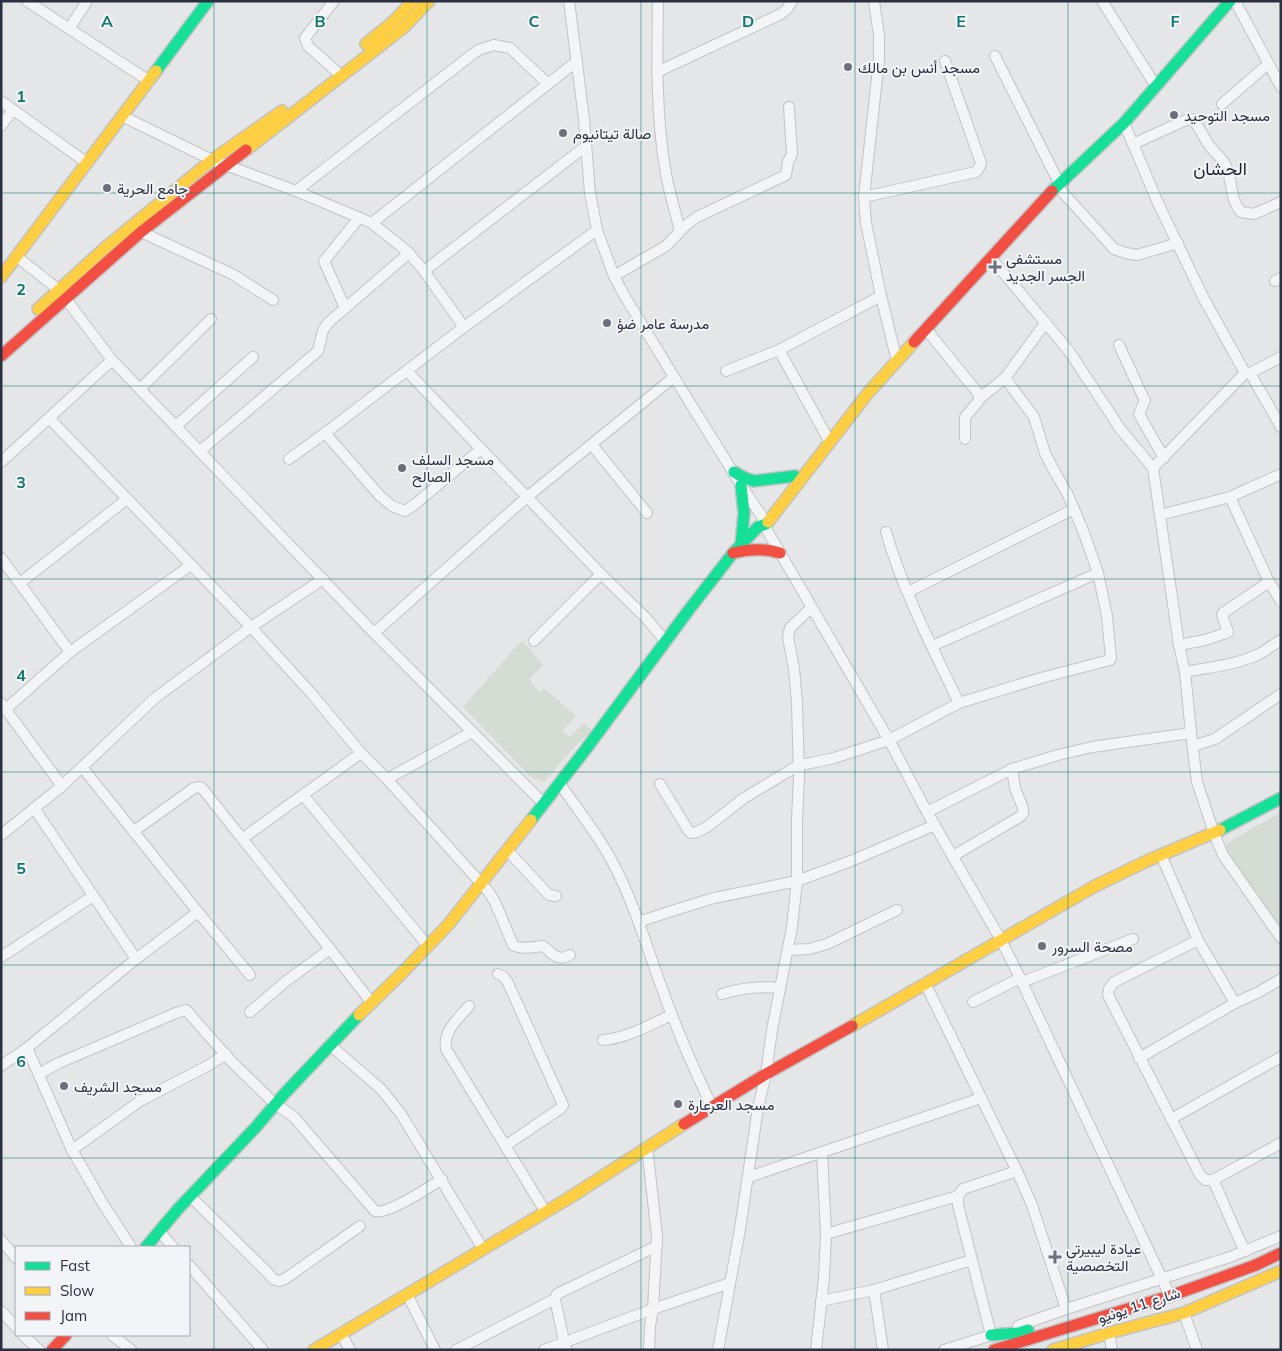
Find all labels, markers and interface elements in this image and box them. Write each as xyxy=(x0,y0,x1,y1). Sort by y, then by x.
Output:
text: A xyxy=(101,11,113,31)
text: B xyxy=(314,11,326,31)
text: C xyxy=(529,11,540,31)
text: D xyxy=(742,11,754,31)
text: E xyxy=(956,11,966,31)
text: F xyxy=(1170,11,1180,31)
place label: مسجد أنس بن مالك xyxy=(858,58,980,78)
marker: مسجد أنس بن مالك xyxy=(842,61,854,73)
text: 1 xyxy=(16,86,26,106)
place label: مسجد التوحيد xyxy=(1184,106,1270,125)
marker: مسجد التوحيد xyxy=(1168,109,1180,121)
place label: صالة تيتانيوم xyxy=(573,124,651,144)
marker: صالة تيتانيوم xyxy=(557,127,569,139)
district label: الحشان xyxy=(1193,157,1247,180)
place label: جامع الحرية xyxy=(117,179,188,200)
marker: جامع الحرية xyxy=(101,182,113,194)
place label: مستشفى الجسر الجديد xyxy=(1006,249,1085,285)
marker: مستشفى الجسر الجديد xyxy=(988,260,1002,274)
text: 2 xyxy=(16,279,26,299)
place label: مدرسة عامر ضؤ xyxy=(617,314,709,333)
marker: مدرسة عامر ضؤ xyxy=(601,317,613,329)
place label: مسجد السلف الصالح xyxy=(412,450,494,488)
marker: مسجد السلف الصالح xyxy=(396,462,408,474)
text: 3 xyxy=(16,472,26,492)
text: 4 xyxy=(16,665,26,685)
text: 5 xyxy=(16,858,26,878)
place label: مصحة السرور xyxy=(1051,937,1133,956)
marker: مصحة السرور xyxy=(1036,940,1048,952)
text: 6 xyxy=(16,1051,26,1071)
place label: مسجد الشريف xyxy=(74,1077,162,1096)
marker: مسجد الشريف xyxy=(58,1080,70,1092)
place label: مسجد العرعارة xyxy=(688,1095,774,1114)
marker: مسجد العرعارة xyxy=(672,1098,684,1110)
place label: عيادة ليبيرتي التخصصية xyxy=(1066,1239,1141,1275)
legend xyxy=(15,1246,190,1336)
marker: عيادة ليبيرتي التخصصية xyxy=(1048,1250,1062,1264)
text: Fast xyxy=(60,1256,90,1275)
text: Slow xyxy=(60,1281,94,1300)
street label: شارع 11 يونيو xyxy=(1095,1283,1183,1329)
text: Jam xyxy=(60,1306,87,1325)

